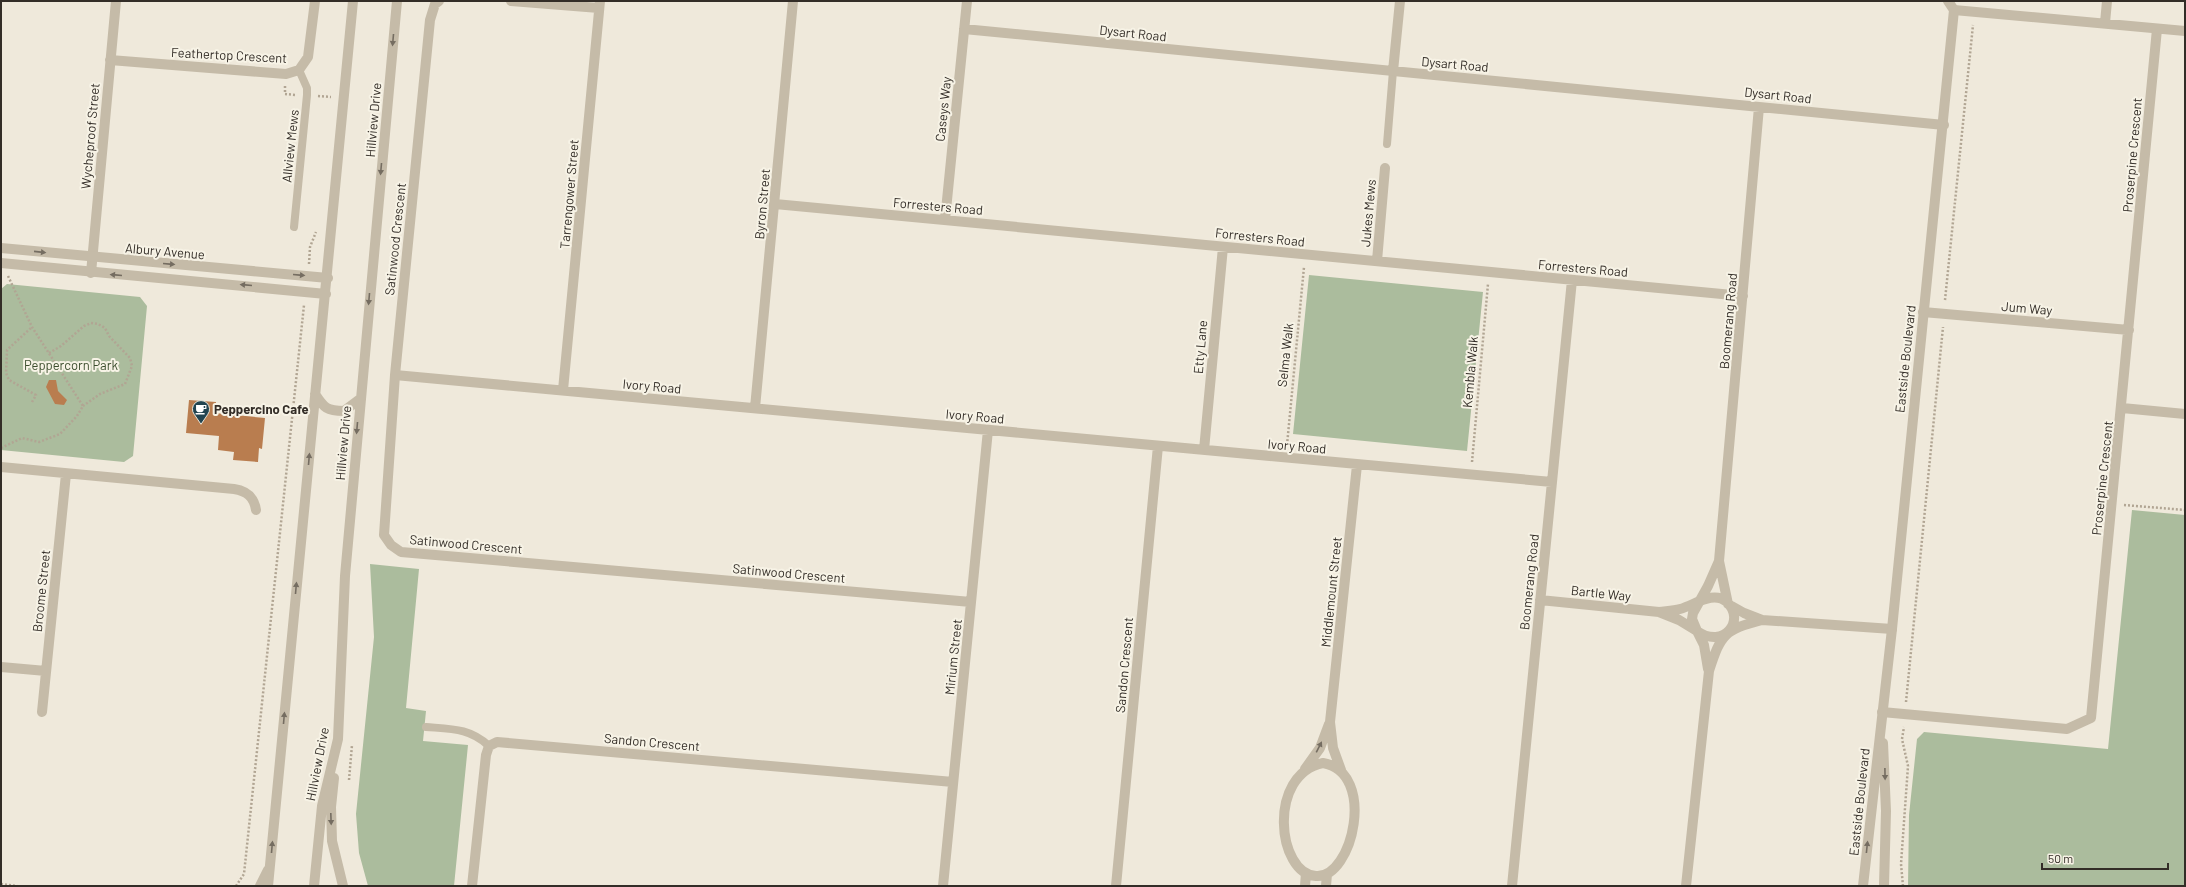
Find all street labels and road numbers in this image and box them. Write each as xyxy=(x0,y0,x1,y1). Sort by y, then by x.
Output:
street label: Dysart Road xyxy=(1099,22,1167,44)
street label: Feathertop Crescent xyxy=(171,44,287,66)
street label: Dysart Road xyxy=(1421,53,1489,75)
street label: Caseys Way xyxy=(932,76,954,142)
street label: Wycheproof Street xyxy=(77,82,103,190)
street label: Hillview Drive xyxy=(362,82,384,158)
street label: Dysart Road xyxy=(1744,84,1812,106)
street label: Proserpine Crescent xyxy=(2119,97,2145,213)
street label: Allview Mews xyxy=(278,109,302,183)
street label: Tarrengower Street xyxy=(556,139,582,249)
street label: Byron Street xyxy=(751,168,773,240)
street label: Jukes Mews xyxy=(1357,179,1379,247)
street label: Satinwood Crescent xyxy=(381,182,409,296)
street label: Forresters Road xyxy=(892,194,984,218)
street label: Forresters Road xyxy=(1214,224,1306,250)
street label: Albury Avenue xyxy=(124,240,206,262)
street label: Forresters Road xyxy=(1537,256,1629,280)
street label: Boomerang Road xyxy=(1716,272,1740,370)
street label: Jum Way xyxy=(2001,298,2053,318)
street label: Eastside Boulevard xyxy=(1891,304,1919,414)
street label: Etty Lane xyxy=(1190,319,1210,374)
street label: Selma Walk xyxy=(1274,322,1296,388)
street label: Kembla Walk xyxy=(1459,335,1481,408)
street label: Ivory Road xyxy=(622,375,682,397)
street label: Hillview Drive xyxy=(332,405,354,481)
street label: Ivory Road xyxy=(945,405,1005,427)
street label: Proserpine Crescent xyxy=(2088,420,2116,536)
street label: Ivory Road xyxy=(1267,435,1327,457)
street label: Satinwood Crescent xyxy=(409,531,523,557)
street label: Boomerang Road xyxy=(1516,533,1542,631)
street label: Middlemount Street xyxy=(1317,536,1345,648)
street label: Broome Street xyxy=(29,549,53,633)
street label: Satinwood Crescent xyxy=(732,560,846,586)
street label: Bartle Way xyxy=(1570,582,1632,604)
street label: Sandon Crescent xyxy=(1112,617,1136,713)
street label: Mirium Street xyxy=(941,618,965,696)
street label: Hillview Drive xyxy=(302,726,332,802)
street label: Sandon Crescent xyxy=(604,730,700,754)
street label: Eastside Boulevard xyxy=(1845,747,1873,857)

